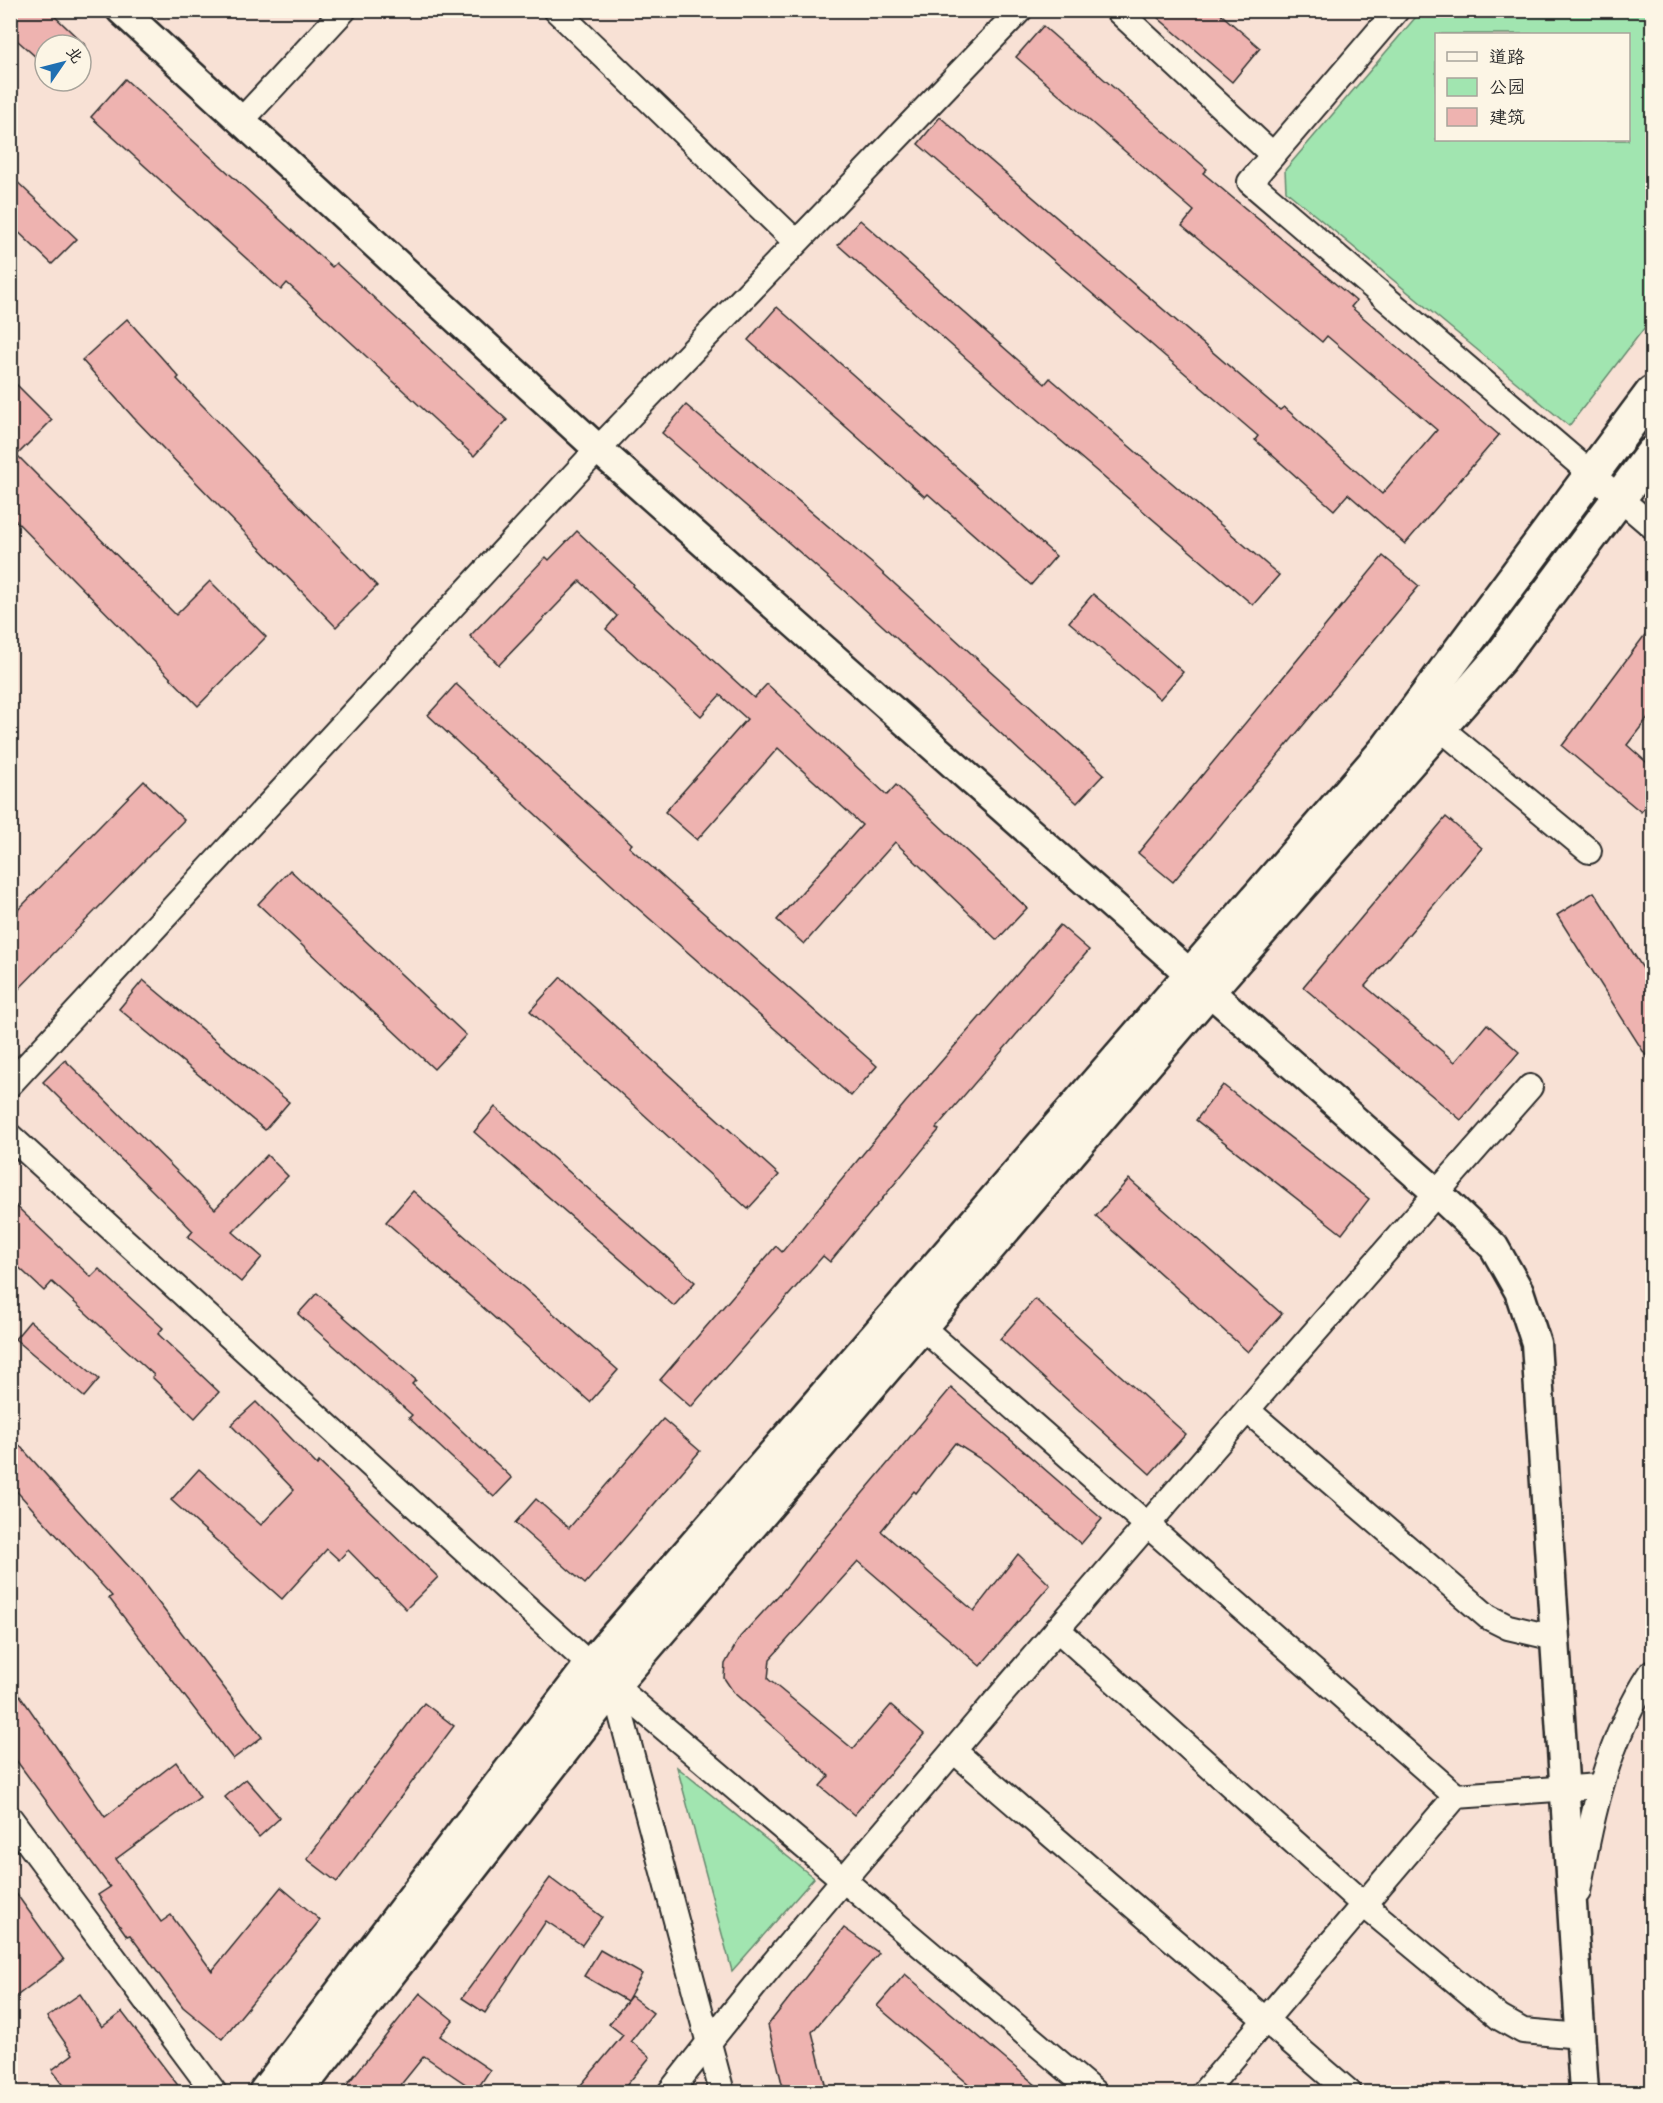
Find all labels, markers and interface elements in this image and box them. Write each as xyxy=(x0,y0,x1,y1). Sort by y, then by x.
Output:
north arrow xyxy=(33,33,93,93)
legend xyxy=(1435,33,1630,141)
text: 北 xyxy=(62,43,87,67)
text: 道路 xyxy=(1489,46,1525,68)
text: 公园 xyxy=(1489,76,1525,98)
text: 建筑 xyxy=(1489,106,1525,128)

